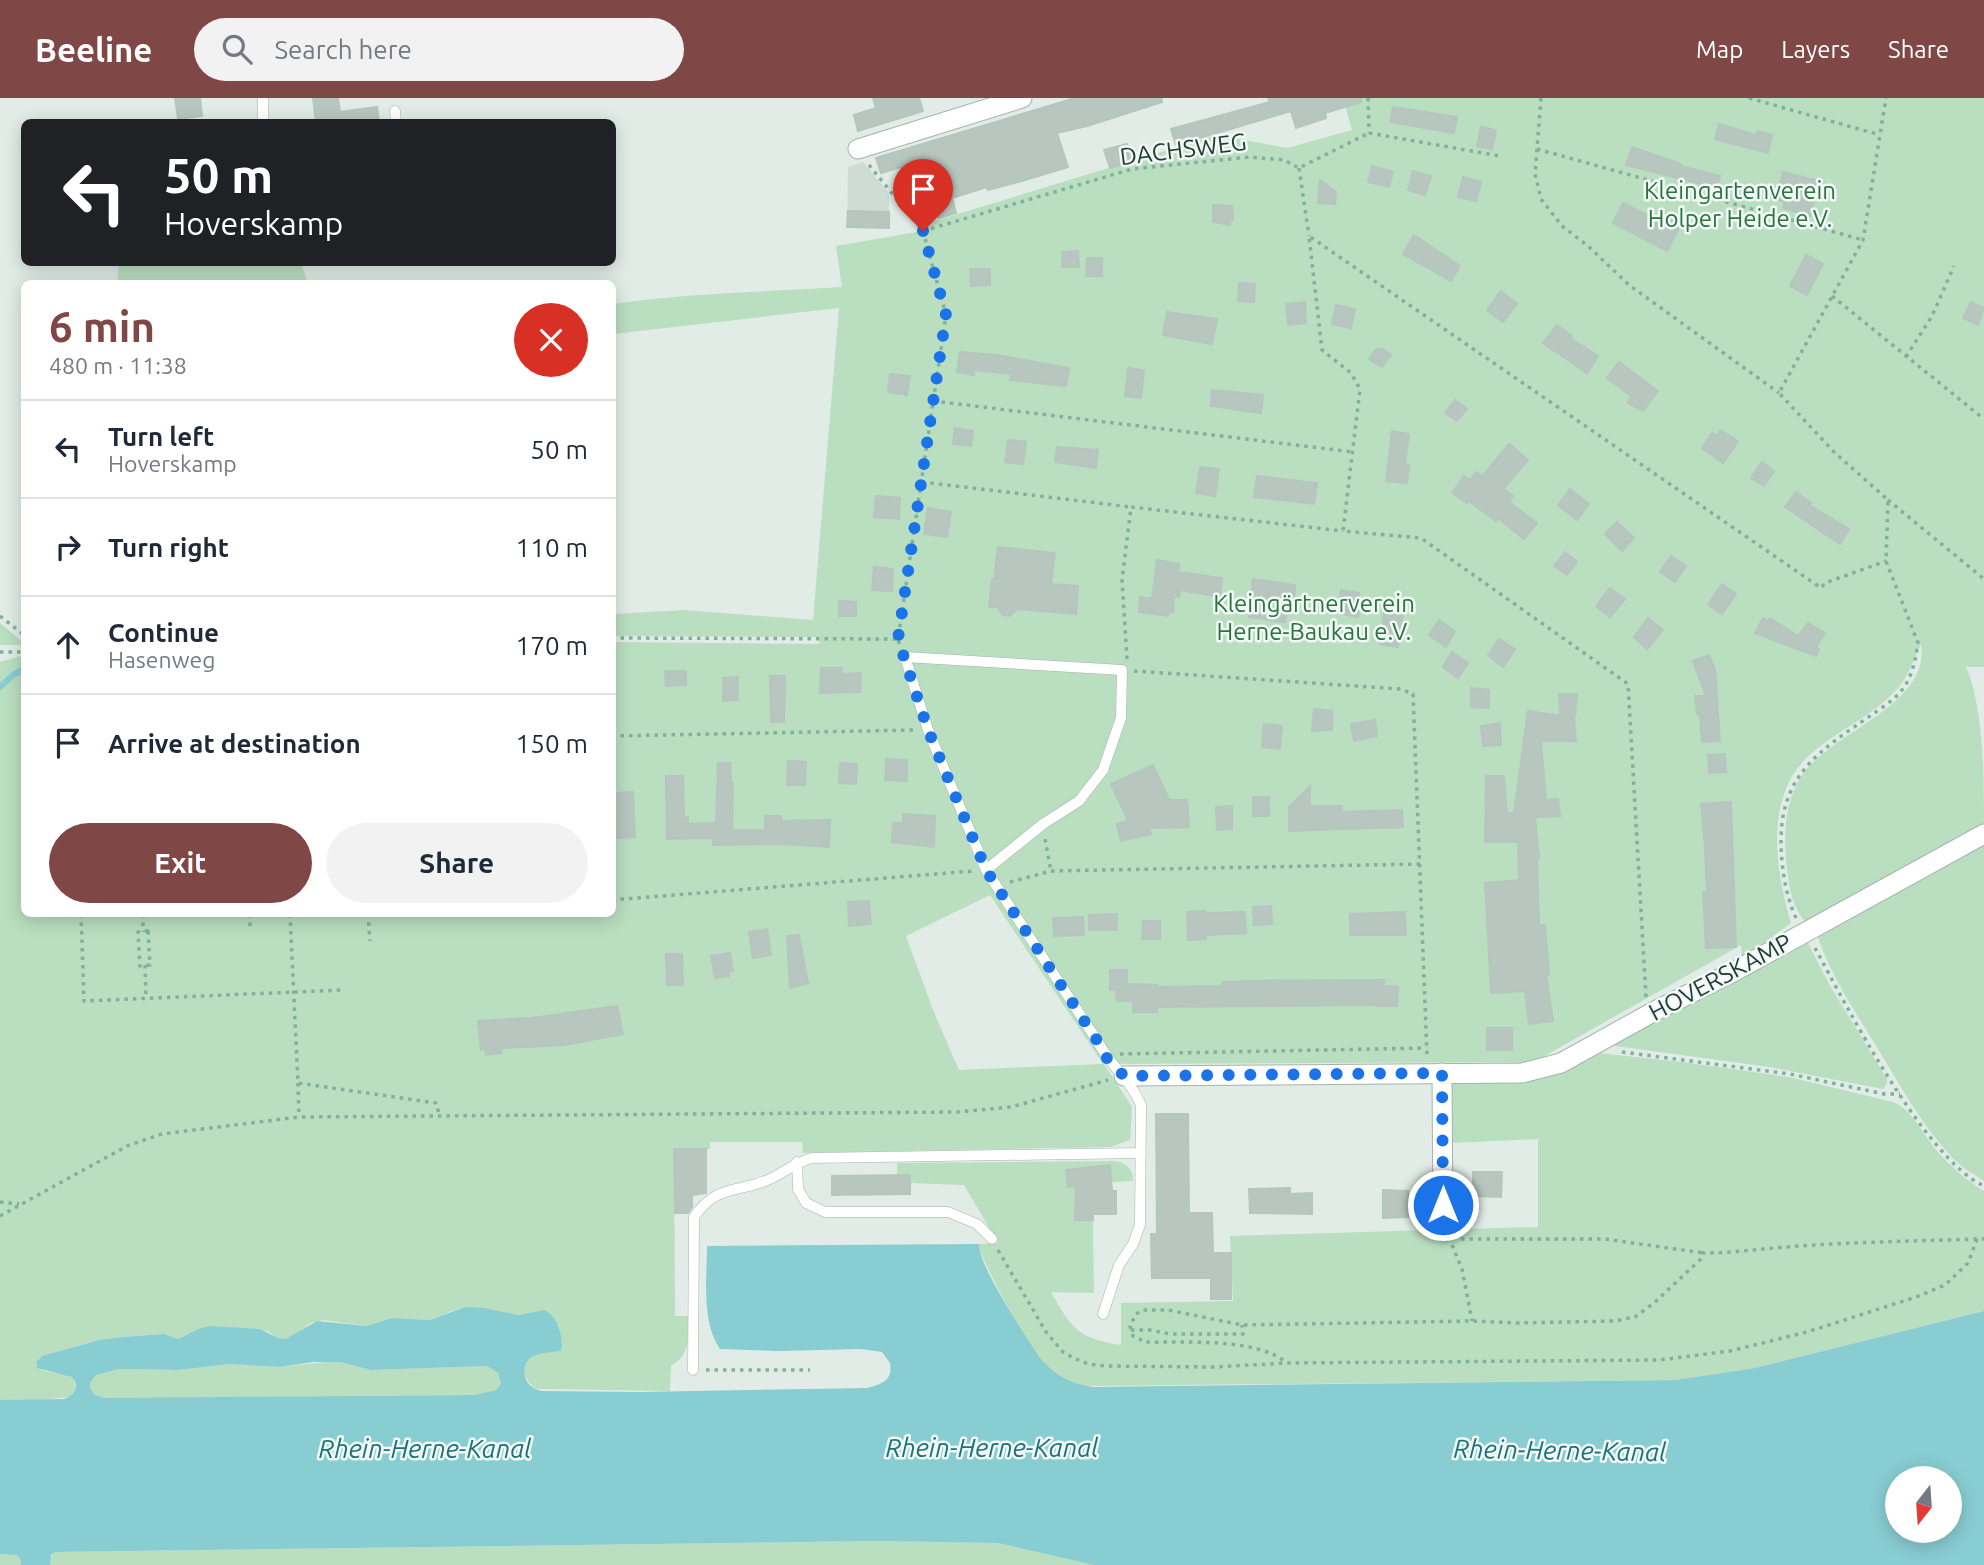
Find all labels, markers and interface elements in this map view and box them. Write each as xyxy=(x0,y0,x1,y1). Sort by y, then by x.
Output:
search box xyxy=(194,18,684,81)
icon: search xyxy=(218,30,256,68)
text: Beeline xyxy=(35,31,152,68)
text: Search here xyxy=(274,35,412,64)
text: Map xyxy=(1696,36,1743,63)
text: Layers xyxy=(1781,36,1850,63)
text: Share xyxy=(1888,36,1949,63)
street label: DACHSWEG xyxy=(1118,128,1248,170)
icon: left xyxy=(49,147,140,238)
text: 50 m xyxy=(164,147,273,202)
pin xyxy=(893,159,953,231)
icon: arrive xyxy=(904,170,942,208)
park label: Kleingartenverein Holper Heide e.V. xyxy=(1644,177,1836,232)
text: Hoverskamp xyxy=(164,205,343,241)
text: 6 min xyxy=(49,303,155,350)
button: close xyxy=(514,303,588,377)
text: 480 m · 11:38 xyxy=(49,353,187,378)
text: Turn left xyxy=(108,422,214,451)
icon: left xyxy=(49,430,87,468)
text: 50 m xyxy=(530,435,588,464)
text: Hoverskamp xyxy=(108,451,237,476)
icon: right xyxy=(49,528,87,566)
text: Turn right xyxy=(108,533,229,562)
text: 110 m xyxy=(516,533,588,562)
park label: Kleingärtnerverein Herne-Baukau e.V. xyxy=(1213,590,1415,645)
text: Continue xyxy=(108,618,219,647)
icon: ahead xyxy=(49,626,87,664)
text: 170 m xyxy=(516,631,588,660)
text: Hasenweg xyxy=(108,647,215,672)
icon: arrive xyxy=(49,724,87,762)
text: Arrive at destination xyxy=(108,729,361,758)
text: 150 m xyxy=(516,729,588,758)
button: Exit xyxy=(49,823,312,903)
button: Share xyxy=(326,823,588,903)
street label: HOVERSKAMP xyxy=(1644,928,1796,1026)
position arrow xyxy=(1406,1168,1480,1242)
water label: Rhein-Herne-Kanal xyxy=(885,1433,1099,1462)
water label: Rhein-Herne-Kanal xyxy=(318,1434,532,1463)
water label: Rhein-Herne-Kanal xyxy=(1453,1434,1667,1466)
north arrow xyxy=(1885,1466,1962,1544)
map controls xyxy=(1885,1466,1962,1543)

